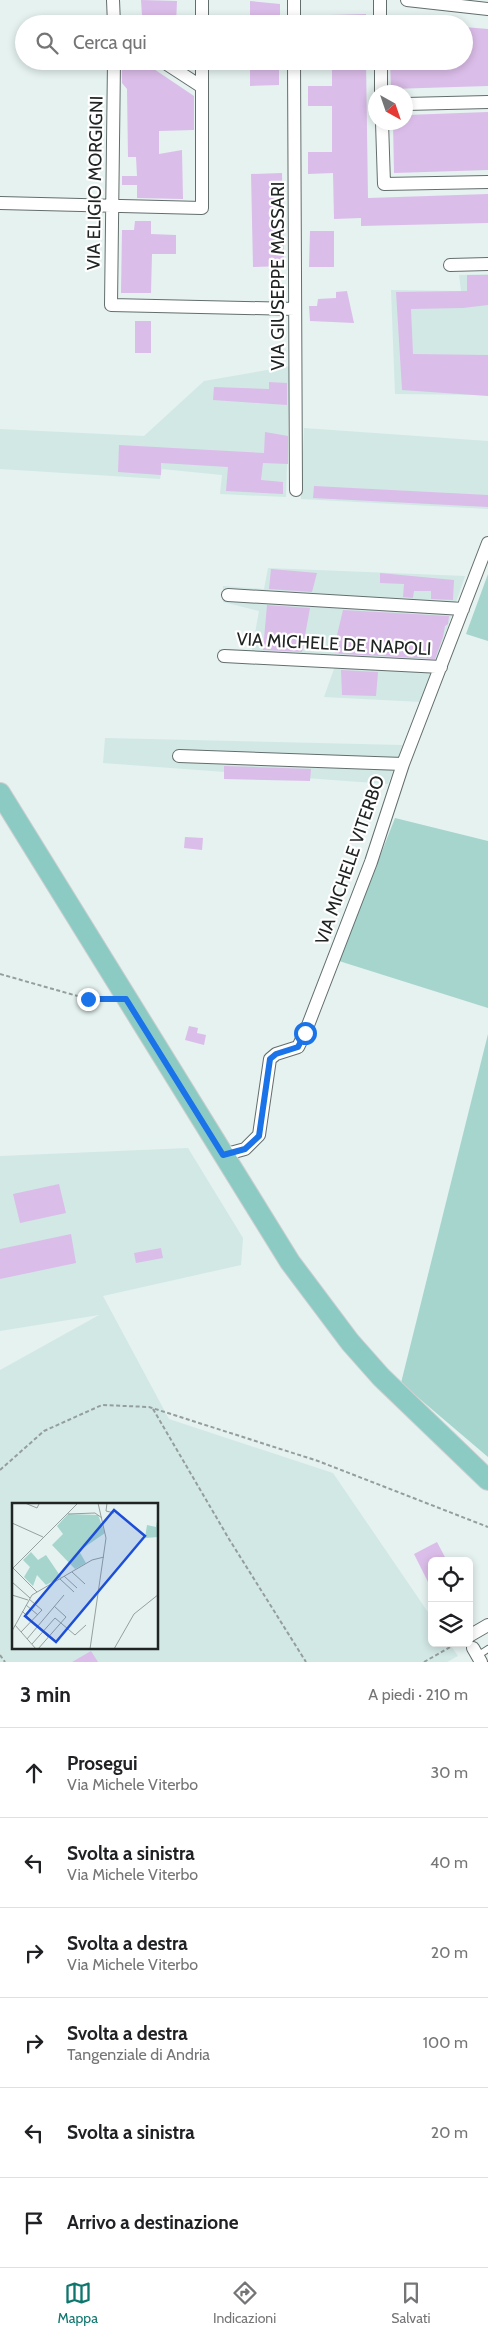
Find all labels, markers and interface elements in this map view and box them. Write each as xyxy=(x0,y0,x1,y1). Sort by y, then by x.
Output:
search box xyxy=(15,15,473,70)
icon: search xyxy=(33,29,61,57)
text: Cerca qui xyxy=(73,31,147,54)
north arrow xyxy=(368,85,413,130)
street label: VIA ELIGIO MORGIGNI xyxy=(82,96,108,270)
street label: VIA GIUSEPPE MASSARI xyxy=(267,182,289,370)
street label: VIA MICHELE DE NAPOLI xyxy=(236,628,432,660)
street label: VIA MICHELE VITERBO xyxy=(311,773,389,947)
route end xyxy=(77,988,100,1011)
route start xyxy=(294,1022,317,1045)
inset map xyxy=(12,1503,159,1650)
map controls xyxy=(428,1557,473,1647)
button: locate xyxy=(428,1557,473,1602)
button: layers xyxy=(428,1602,473,1647)
text: 3 min xyxy=(20,1682,71,1707)
text: A piedi · 210 m xyxy=(368,1685,468,1704)
text: Prosegui xyxy=(67,1752,138,1775)
icon: ahead xyxy=(20,1759,48,1787)
text: 30 m xyxy=(431,1763,468,1782)
text: Via Michele Viterbo xyxy=(67,1775,198,1794)
text: Svolta a sinistra xyxy=(67,1842,195,1865)
icon: left xyxy=(20,1849,48,1877)
text: 40 m xyxy=(430,1853,468,1872)
text: Via Michele Viterbo xyxy=(67,1865,198,1884)
text: Svolta a destra xyxy=(67,1932,188,1955)
icon: right xyxy=(20,1939,48,1967)
text: 20 m xyxy=(431,1943,468,1962)
text: Via Michele Viterbo xyxy=(67,1955,198,1974)
text: Svolta a destra xyxy=(67,2022,188,2045)
icon: right xyxy=(20,2029,48,2057)
text: 100 m xyxy=(423,2033,468,2052)
text: Tangenziale di Andria xyxy=(67,2045,210,2064)
icon: left xyxy=(20,2119,48,2147)
text: Svolta a sinistra xyxy=(67,2121,195,2144)
text: 20 m xyxy=(431,2123,468,2142)
icon: arrive xyxy=(20,2209,48,2237)
text: Arrivo a destinazione xyxy=(67,2211,238,2234)
tab: Mappa xyxy=(58,2279,98,2327)
tab: Indicazioni xyxy=(213,2279,276,2327)
tab: Salvati xyxy=(391,2279,430,2327)

